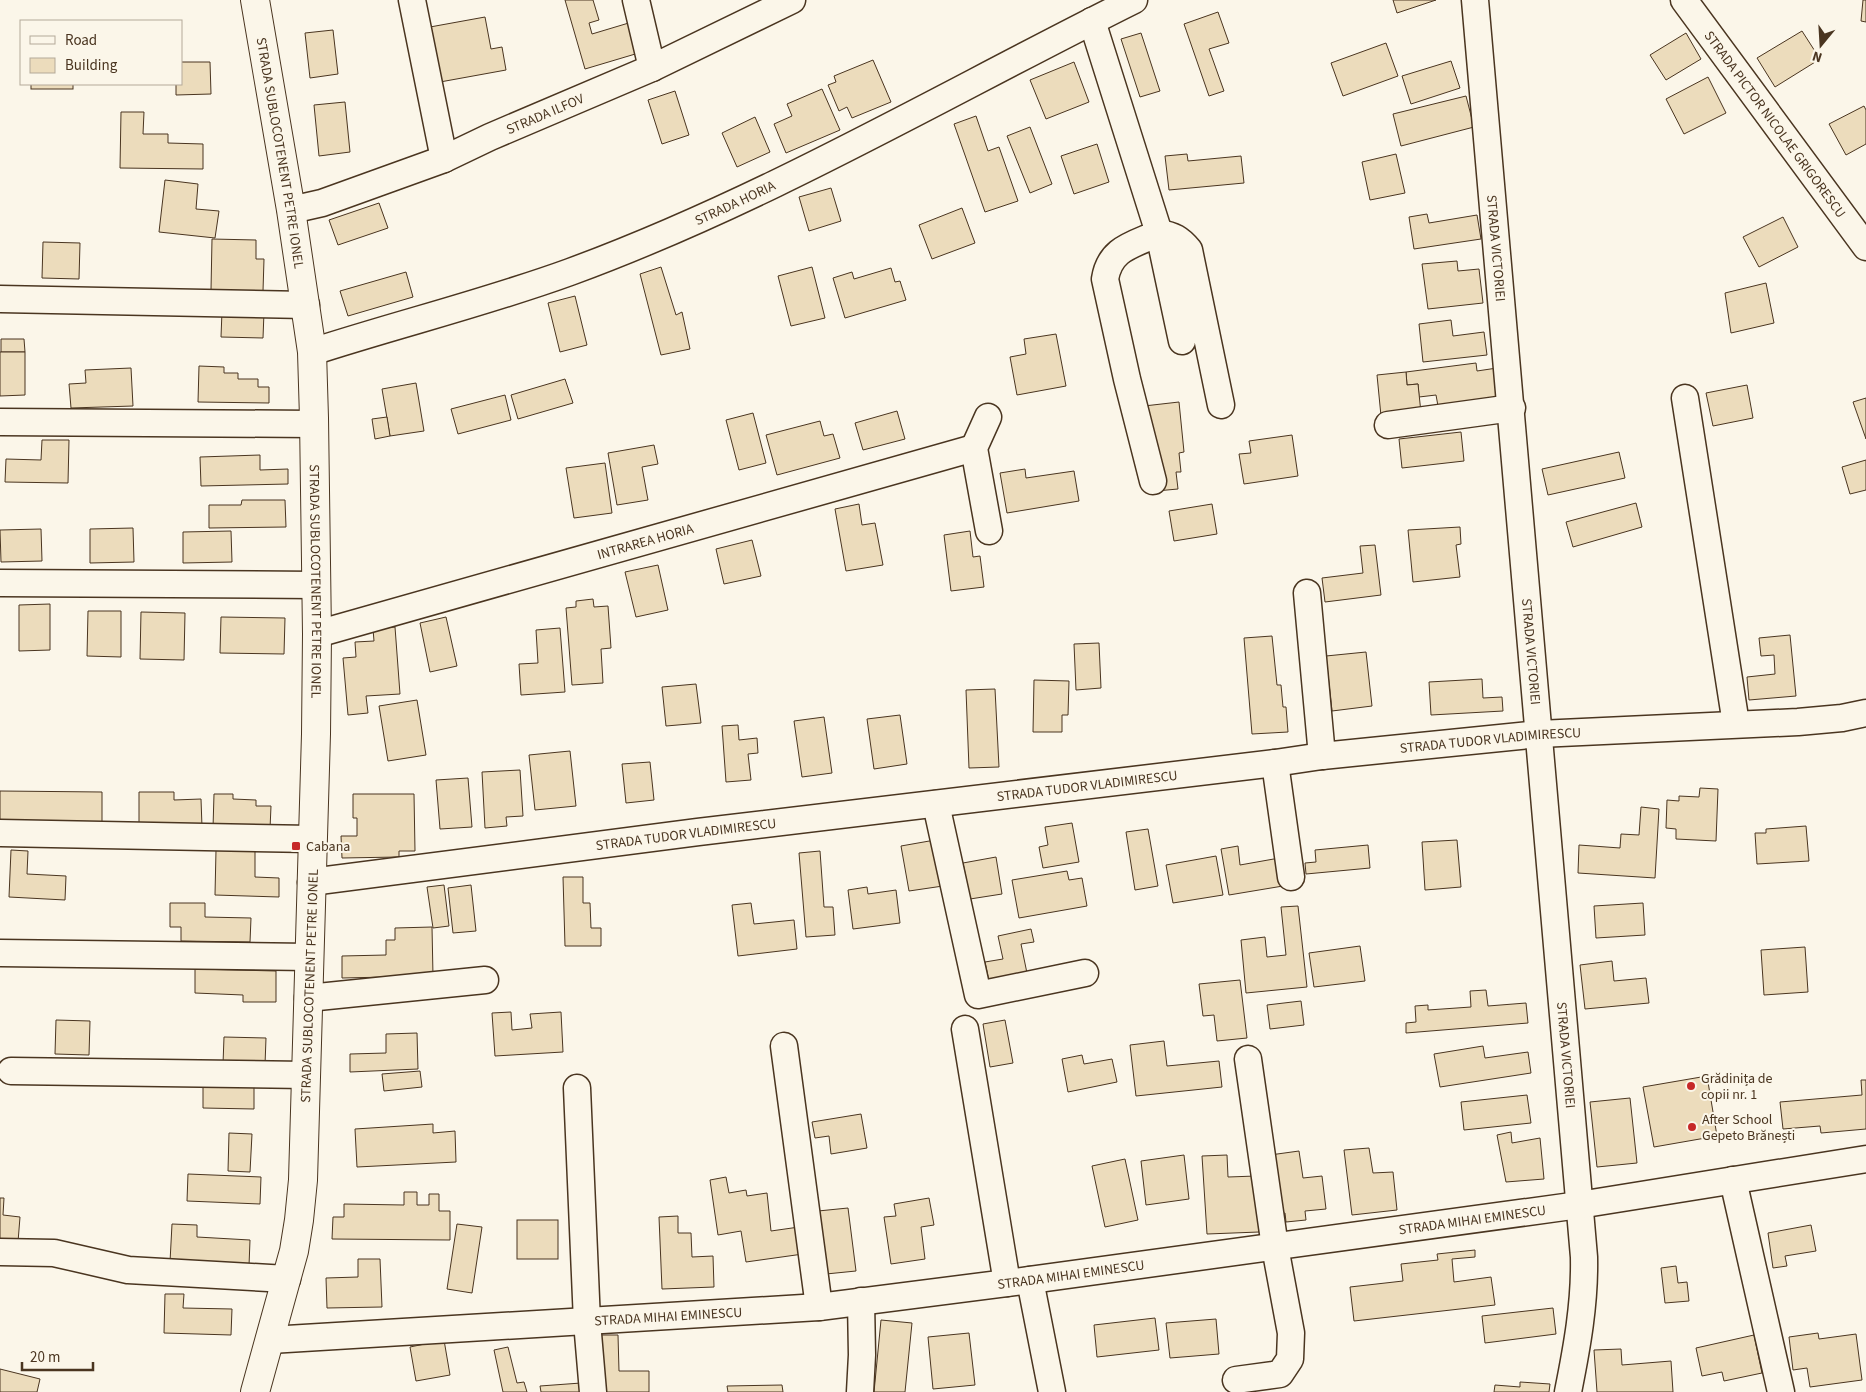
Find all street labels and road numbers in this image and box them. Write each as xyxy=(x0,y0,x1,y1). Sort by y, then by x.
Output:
street label: STRADA PICTOR NICOLAE GRIGORESCU xyxy=(1701,27,1849,221)
street label: STRADA SUBLOCOTENENT PETRE IONEL xyxy=(251,36,309,270)
street label: STRADA ILFOV xyxy=(503,89,588,140)
street label: STRADA HORIA xyxy=(692,176,779,231)
street label: STRADA VICTORIEI xyxy=(1481,194,1510,302)
street label: STRADA SUBLOCOTENENT PETRE IONEL xyxy=(304,464,326,699)
street label: INTRAREA HORIA xyxy=(595,519,696,565)
street label: STRADA VICTORIEI xyxy=(1516,597,1545,706)
street label: STRADA TUDOR VLADIMIRESCU xyxy=(1399,723,1581,759)
street label: STRADA TUDOR VLADIMIRESCU xyxy=(996,766,1179,807)
street label: STRADA TUDOR VLADIMIRESCU xyxy=(595,814,778,856)
street label: STRADA SUBLOCOTENENT PETRE IONEL xyxy=(296,869,324,1103)
street label: STRADA VICTORIEI xyxy=(1551,1001,1580,1109)
street label: STRADA MIHAI EMINESCU xyxy=(1397,1201,1547,1241)
street label: STRADA MIHAI EMINESCU xyxy=(996,1255,1146,1295)
street label: STRADA MIHAI EMINESCU xyxy=(594,1303,743,1331)

